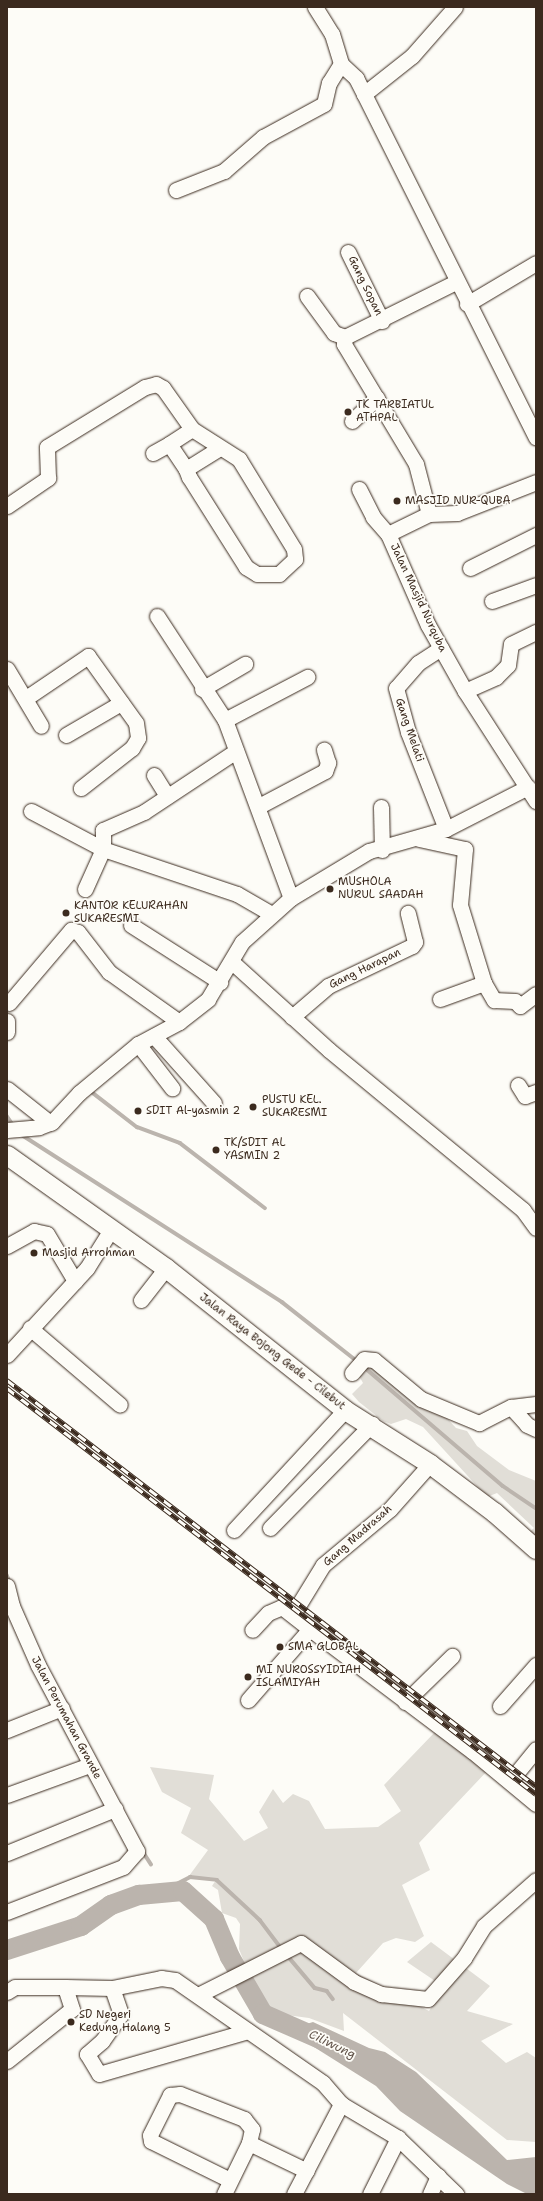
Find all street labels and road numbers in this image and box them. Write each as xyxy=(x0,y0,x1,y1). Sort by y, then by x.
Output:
street label: Gang Sopan xyxy=(345,254,385,318)
street label: Jalan Masjid Nurquba xyxy=(387,542,449,654)
street label: Gang Melati xyxy=(392,696,426,764)
street label: Gang Harapan xyxy=(327,946,403,992)
street label: Jalan Raya Bojong Gede - Cilebut xyxy=(196,1291,348,1413)
street label: Gang Madrasah xyxy=(321,1503,395,1569)
street label: Jalan Perumahan Grande xyxy=(28,1655,104,1781)

